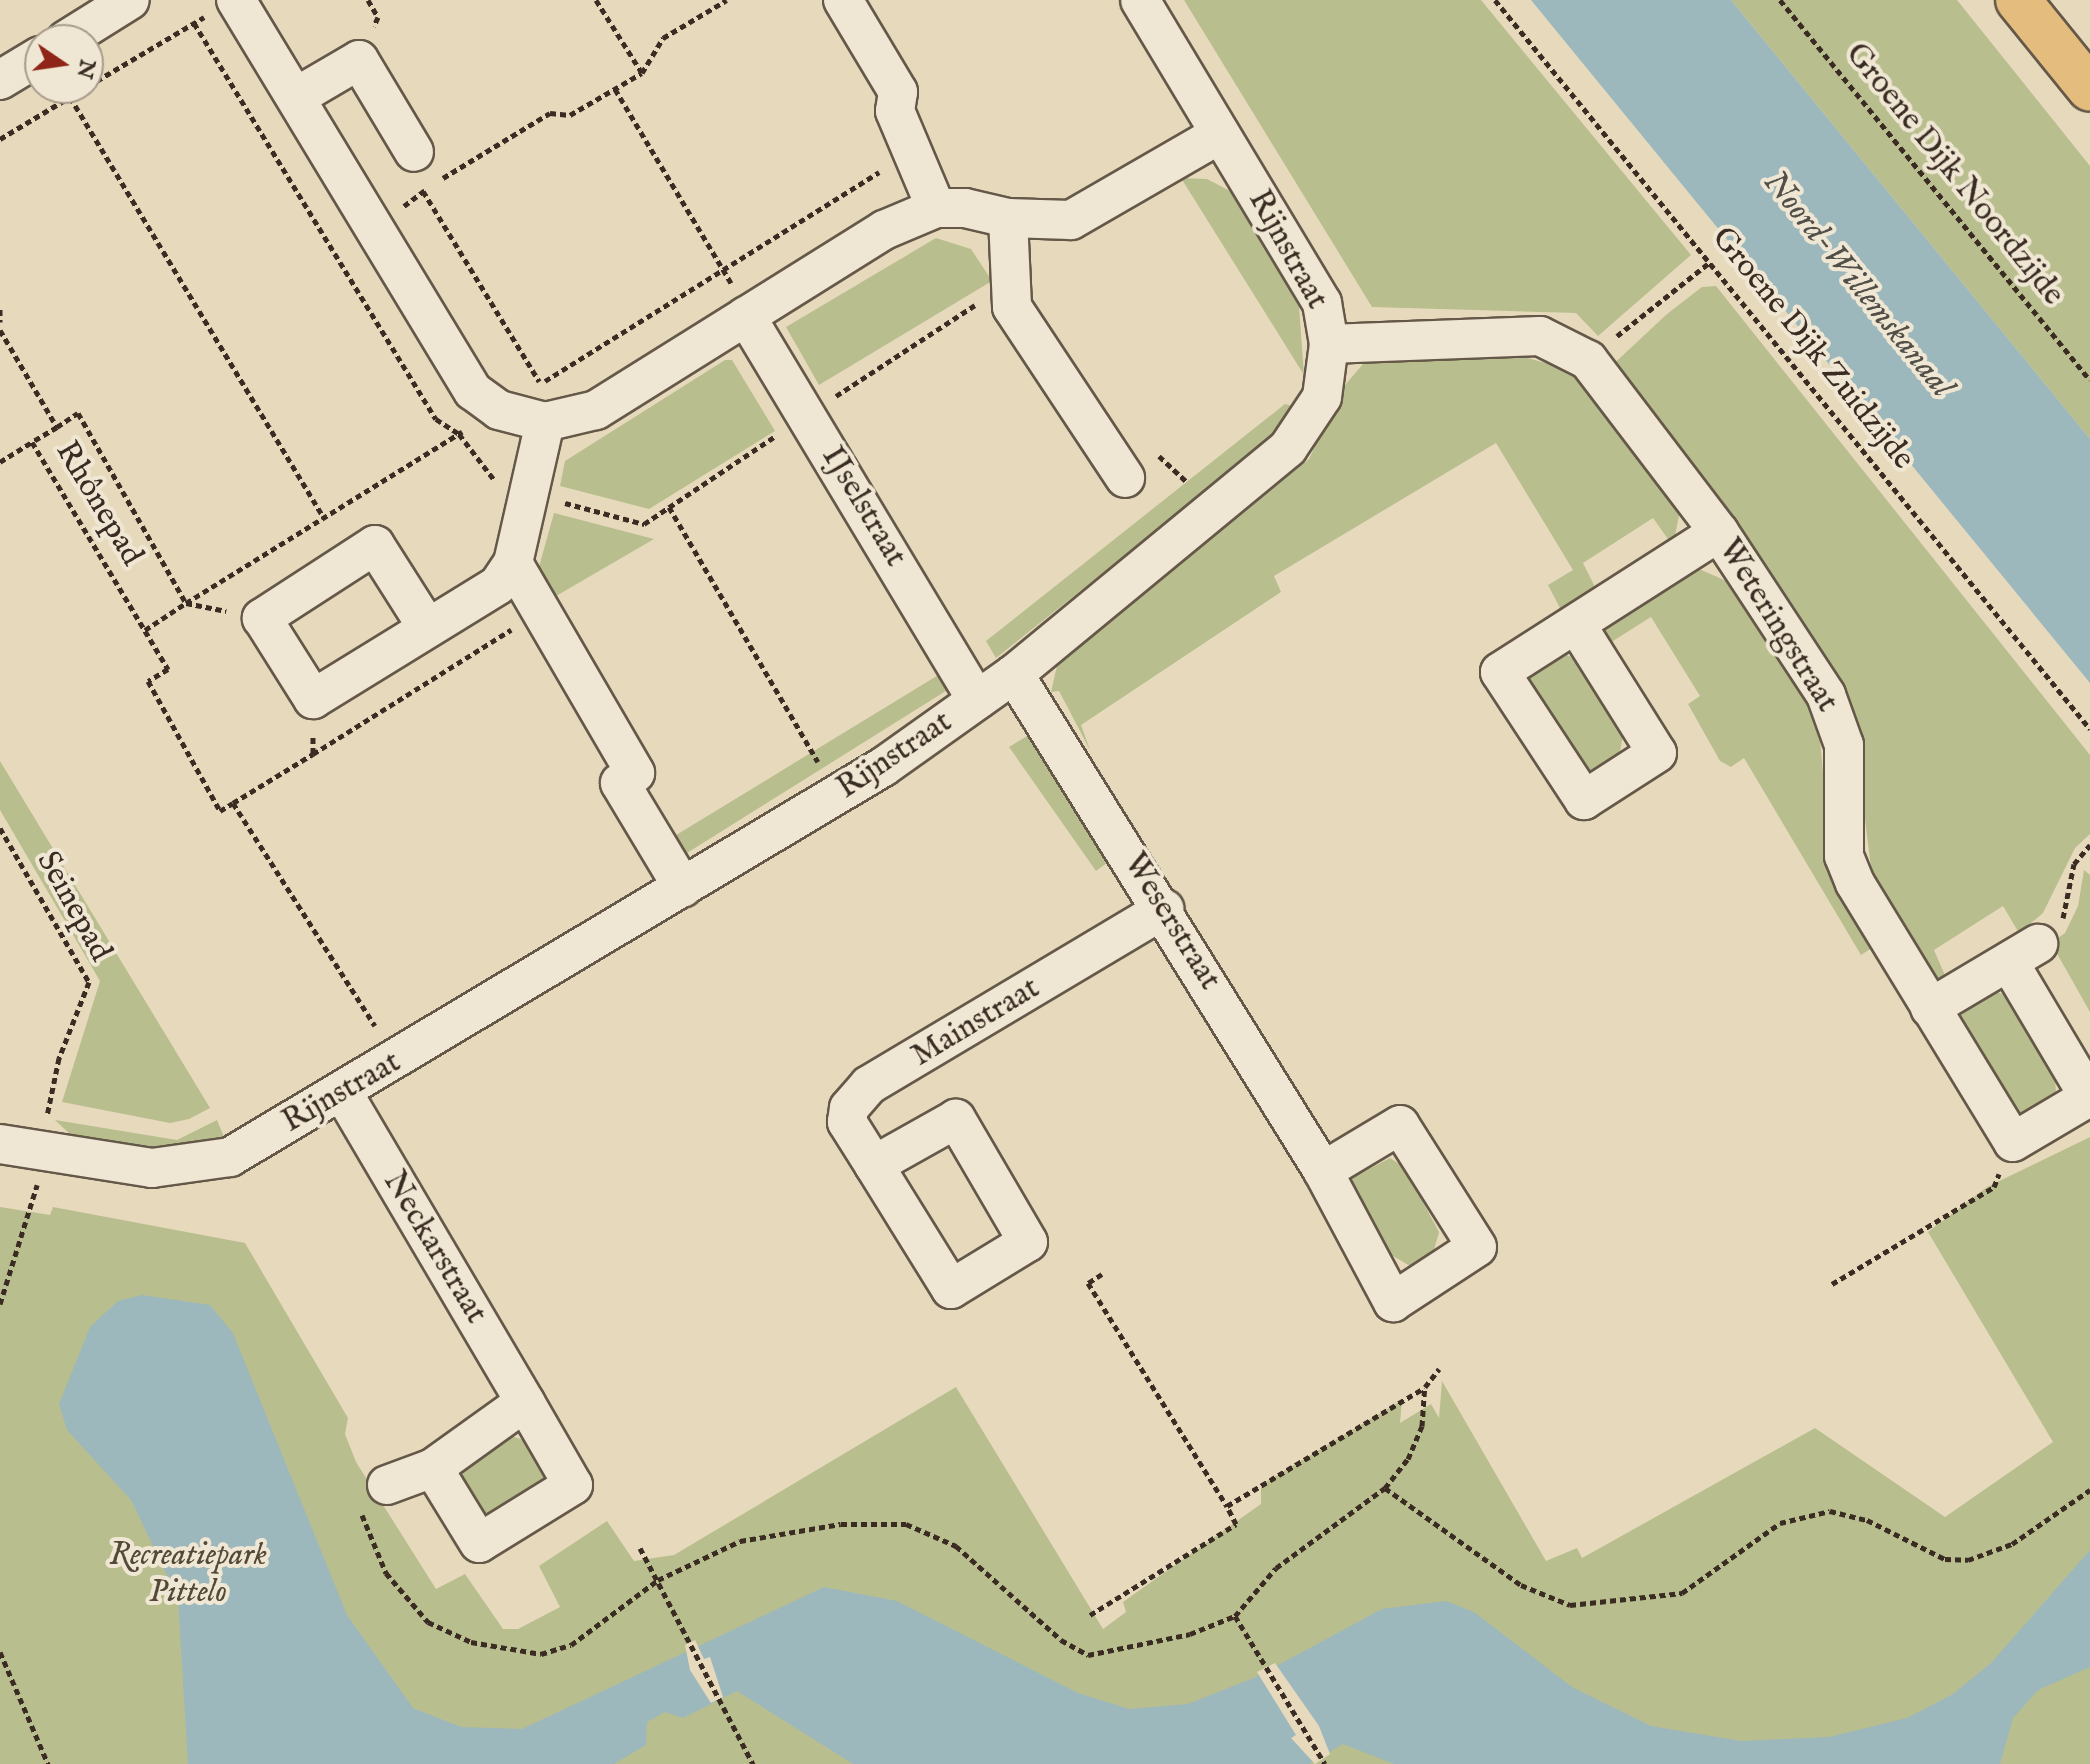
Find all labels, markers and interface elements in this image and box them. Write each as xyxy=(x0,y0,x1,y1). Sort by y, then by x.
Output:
north arrow xyxy=(24,24,104,104)
street label: Groene Dijk Noordzijde xyxy=(1836,36,2072,314)
text: N xyxy=(70,57,101,81)
water label: Noord-Willemskanaal xyxy=(1754,162,1962,406)
street label: Rijnstraat xyxy=(1239,184,1335,316)
street label: Groene Dijk Zuidzijde xyxy=(1702,220,1922,478)
street label: Rhônepad xyxy=(46,435,150,573)
street label: IJselstraat xyxy=(812,440,914,574)
street label: Weteringstraat xyxy=(1709,532,1845,720)
street label: Rijnstraat xyxy=(830,704,960,808)
street label: Seinepad xyxy=(27,845,119,969)
street label: Weserstraat xyxy=(1114,847,1228,997)
street label: Mainstraat xyxy=(905,970,1047,1076)
street label: Rijnstraat xyxy=(276,1044,408,1142)
street label: Neckarstraat xyxy=(374,1165,494,1331)
park label: Recreatiepark Pittelo xyxy=(109,1538,267,1613)

